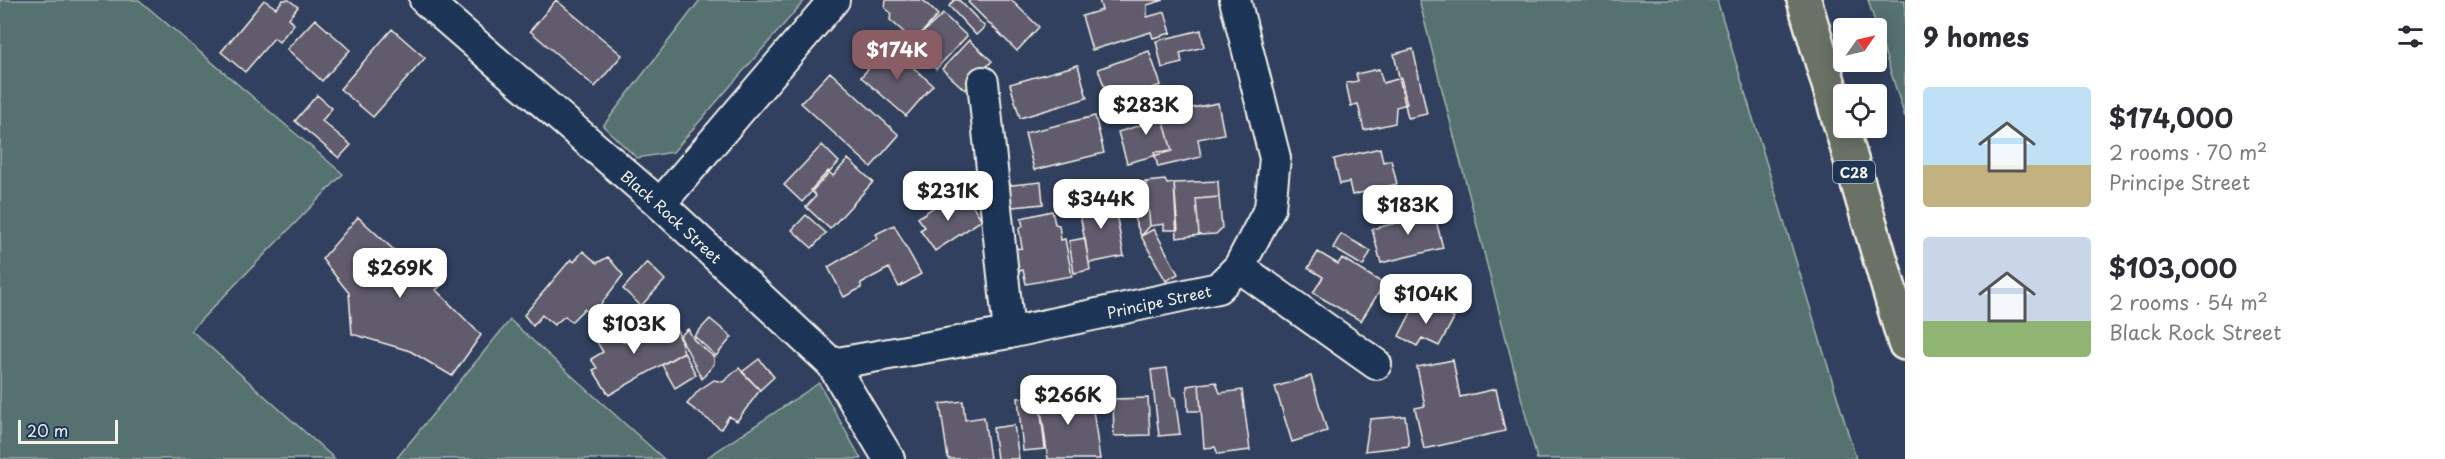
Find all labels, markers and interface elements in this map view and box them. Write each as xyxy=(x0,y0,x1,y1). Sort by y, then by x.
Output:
text: 9 homes xyxy=(1923,17,2029,56)
north arrow xyxy=(1833,18,1887,72)
map controls xyxy=(1833,18,1887,138)
icon: filters xyxy=(2394,20,2427,53)
pin: $174K xyxy=(855,30,939,81)
text: $174K xyxy=(866,34,928,64)
button: locate xyxy=(1833,84,1887,138)
pin: $283K xyxy=(1104,85,1188,136)
text: $283K xyxy=(1113,89,1179,119)
text: $174,000 xyxy=(2109,98,2233,137)
icon: home xyxy=(1971,111,2043,183)
text: 2 rooms · 70 m² xyxy=(2109,137,2267,167)
road number: C28 xyxy=(1833,161,1875,183)
street label: Black Rock Street xyxy=(616,164,728,268)
text: Principe Street xyxy=(2109,167,2250,197)
pin: $231K xyxy=(906,171,990,222)
text: $231K xyxy=(917,175,979,205)
pin: $344K xyxy=(1059,179,1143,230)
text: $344K xyxy=(1067,183,1135,213)
pin: $183K xyxy=(1366,185,1450,236)
text: $183K xyxy=(1377,189,1439,219)
pin: $269K xyxy=(358,248,442,299)
text: $103,000 xyxy=(2109,248,2237,287)
text: $269K xyxy=(367,252,433,282)
icon: home xyxy=(1971,261,2043,333)
pin: $104K xyxy=(1384,274,1468,325)
street label: Principe Street xyxy=(1105,278,1213,323)
text: $104K xyxy=(1394,278,1458,308)
text: 2 rooms · 54 m² xyxy=(2109,287,2268,317)
pin: $103K xyxy=(592,304,676,355)
text: $103K xyxy=(602,308,666,338)
text: Black Rock Street xyxy=(2109,317,2281,347)
pin: $266K xyxy=(1026,375,1110,426)
text: $266K xyxy=(1034,379,1102,409)
scale bar xyxy=(18,417,118,444)
text: 20 m xyxy=(27,418,68,442)

